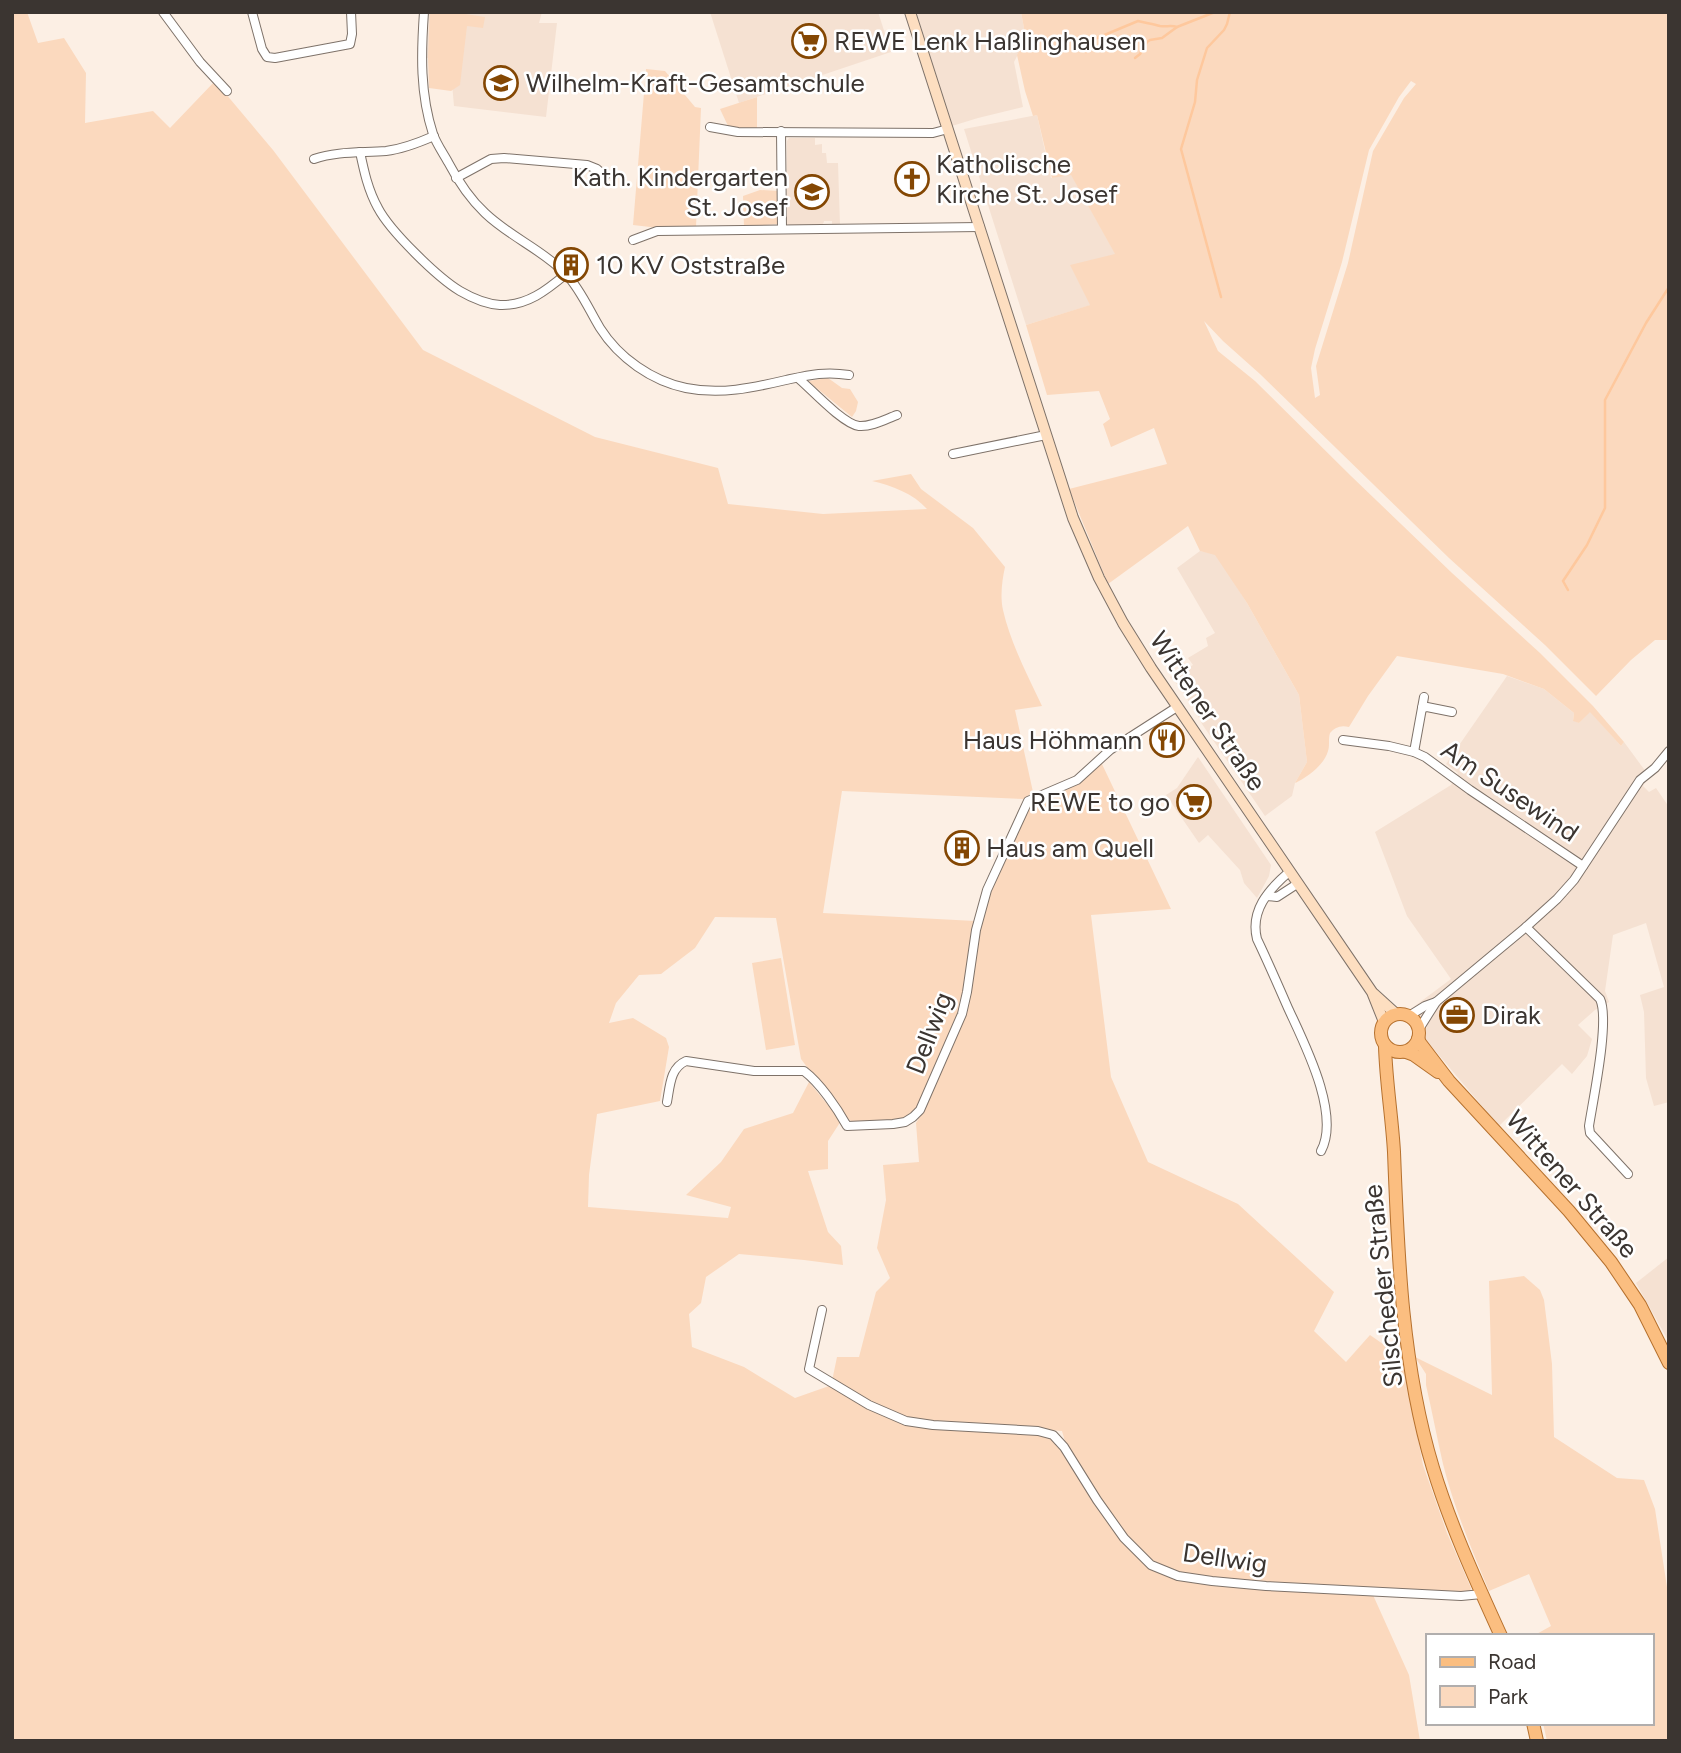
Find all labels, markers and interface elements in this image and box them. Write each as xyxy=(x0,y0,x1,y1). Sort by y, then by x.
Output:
supermarket icon: REWE Lenk Haßlinghausen xyxy=(790,22,828,60)
place label: REWE Lenk Haßlinghausen xyxy=(834,25,1146,57)
school or university icon: Wilhelm-Kraft-Gesamtschule xyxy=(482,64,520,102)
place label: Wilhelm-Kraft-Gesamtschule xyxy=(526,67,865,99)
place label: Katholische Kirche St. Josef xyxy=(936,148,1118,210)
church icon: Katholische Kirche St. Josef xyxy=(893,160,931,198)
place label: Kath. Kindergarten St. Josef xyxy=(573,161,788,223)
school or university icon: Kath. Kindergarten St. Josef xyxy=(793,173,831,211)
building icon: 10 KV Oststraße xyxy=(552,246,590,284)
place label: 10 KV Oststraße xyxy=(596,249,785,281)
street label: Wittener Straße xyxy=(1143,625,1273,797)
restaurant icon: Haus Höhmann xyxy=(1148,721,1186,759)
place label: Haus Höhmann xyxy=(963,724,1142,756)
street label: Am Susewind xyxy=(1435,733,1585,849)
supermarket icon: REWE to go xyxy=(1175,783,1213,821)
place label: REWE to go xyxy=(1030,786,1170,818)
building icon: Haus am Quell xyxy=(943,829,981,867)
place label: Haus am Quell xyxy=(986,832,1154,864)
street label: Dellwig xyxy=(899,987,959,1079)
office icon: Dirak xyxy=(1438,996,1476,1034)
place label: Dirak xyxy=(1482,999,1541,1031)
street label: Wittener Straße xyxy=(1499,1104,1645,1264)
street label: Silscheder Straße xyxy=(1356,1183,1410,1389)
street label: Dellwig xyxy=(1181,1536,1269,1580)
legend xyxy=(1426,1634,1653,1725)
text: Road xyxy=(1488,1649,1536,1674)
text: Park xyxy=(1488,1684,1529,1709)

